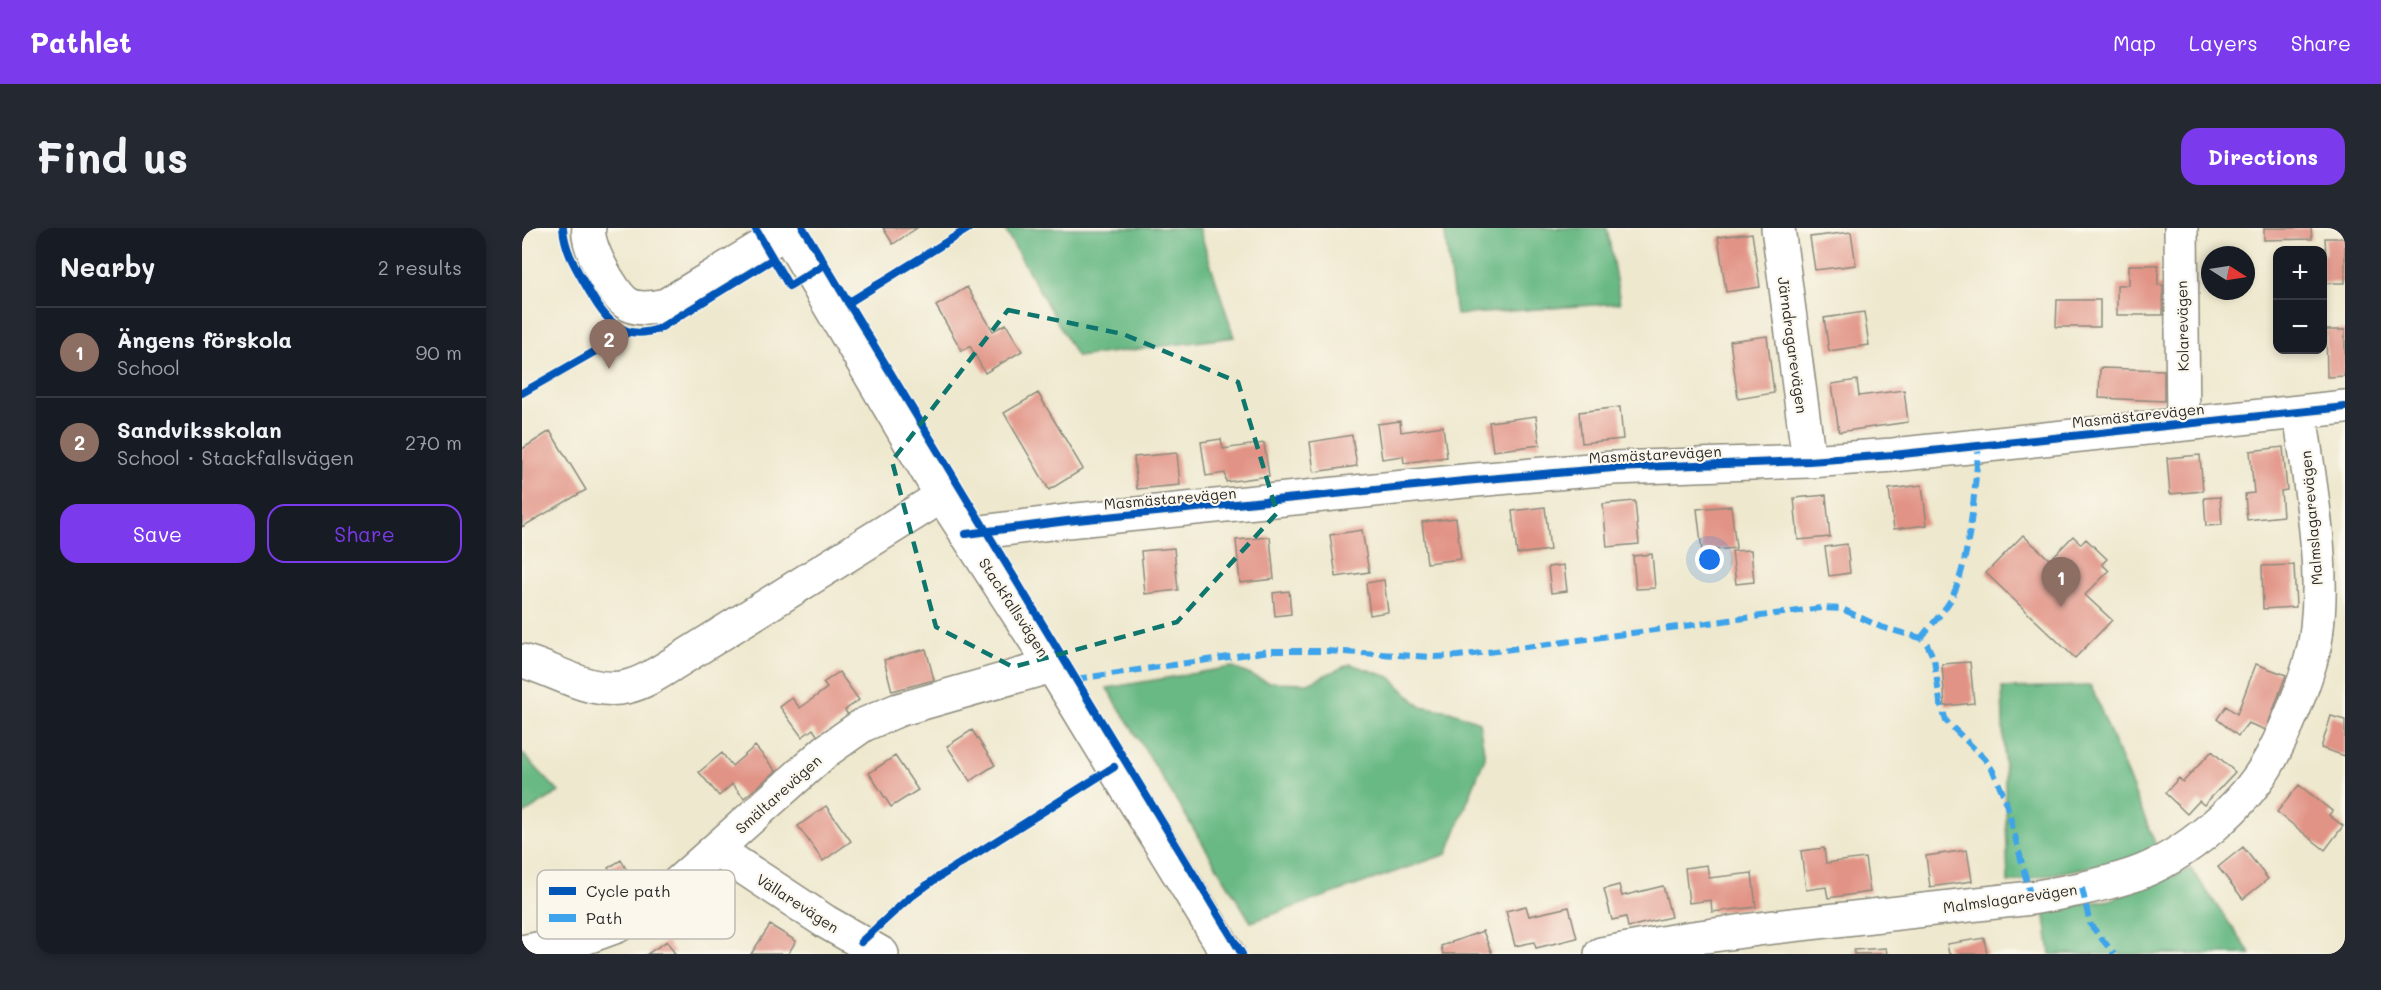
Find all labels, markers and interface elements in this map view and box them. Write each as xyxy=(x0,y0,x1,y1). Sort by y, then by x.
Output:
text: Pathlet xyxy=(30,24,132,60)
text: Map xyxy=(2113,29,2156,56)
text: Layers xyxy=(2189,29,2258,56)
text: Share xyxy=(2291,29,2351,56)
button: Directions xyxy=(2181,128,2345,185)
text: Find us xyxy=(36,129,188,184)
north arrow xyxy=(2201,246,2255,300)
map controls xyxy=(2273,246,2327,354)
button: + xyxy=(2273,246,2327,300)
text: Nearby xyxy=(60,250,155,284)
text: 2 results xyxy=(378,254,462,280)
street label: Järndragarevägen xyxy=(1774,275,1812,415)
street label: Kolarevägen xyxy=(2171,280,2193,372)
button: − xyxy=(2273,300,2327,354)
pin: 2 xyxy=(590,320,628,369)
text: Ängens förskola xyxy=(117,325,292,354)
text: 1 xyxy=(75,339,84,365)
text: 90 m xyxy=(416,339,462,365)
text: School xyxy=(117,354,180,380)
street label: Masmästarevägen xyxy=(2071,398,2205,432)
text: Sandviksskolan xyxy=(117,415,282,444)
text: 2 xyxy=(74,429,85,455)
text: 270 m xyxy=(405,429,462,455)
street label: Masmästarevägen xyxy=(1588,441,1722,467)
text: School · Stackfallsvägen xyxy=(117,444,354,470)
street label: Malmslagarevägen xyxy=(2295,450,2327,586)
street label: Masmästarevägen xyxy=(1103,482,1237,514)
button: Save xyxy=(60,504,255,563)
button: Share xyxy=(267,504,462,563)
your location xyxy=(1695,545,1724,574)
street label: Stackfallsvägen xyxy=(975,554,1053,660)
pin: 1 xyxy=(2042,558,2080,607)
street label: Smältarevägen xyxy=(731,750,825,838)
street label: Vällarevägen xyxy=(753,869,843,937)
legend xyxy=(537,870,735,939)
street label: Malmslagarevägen xyxy=(1942,879,2078,917)
text: Cycle path xyxy=(586,880,670,901)
text: Path xyxy=(586,907,622,928)

